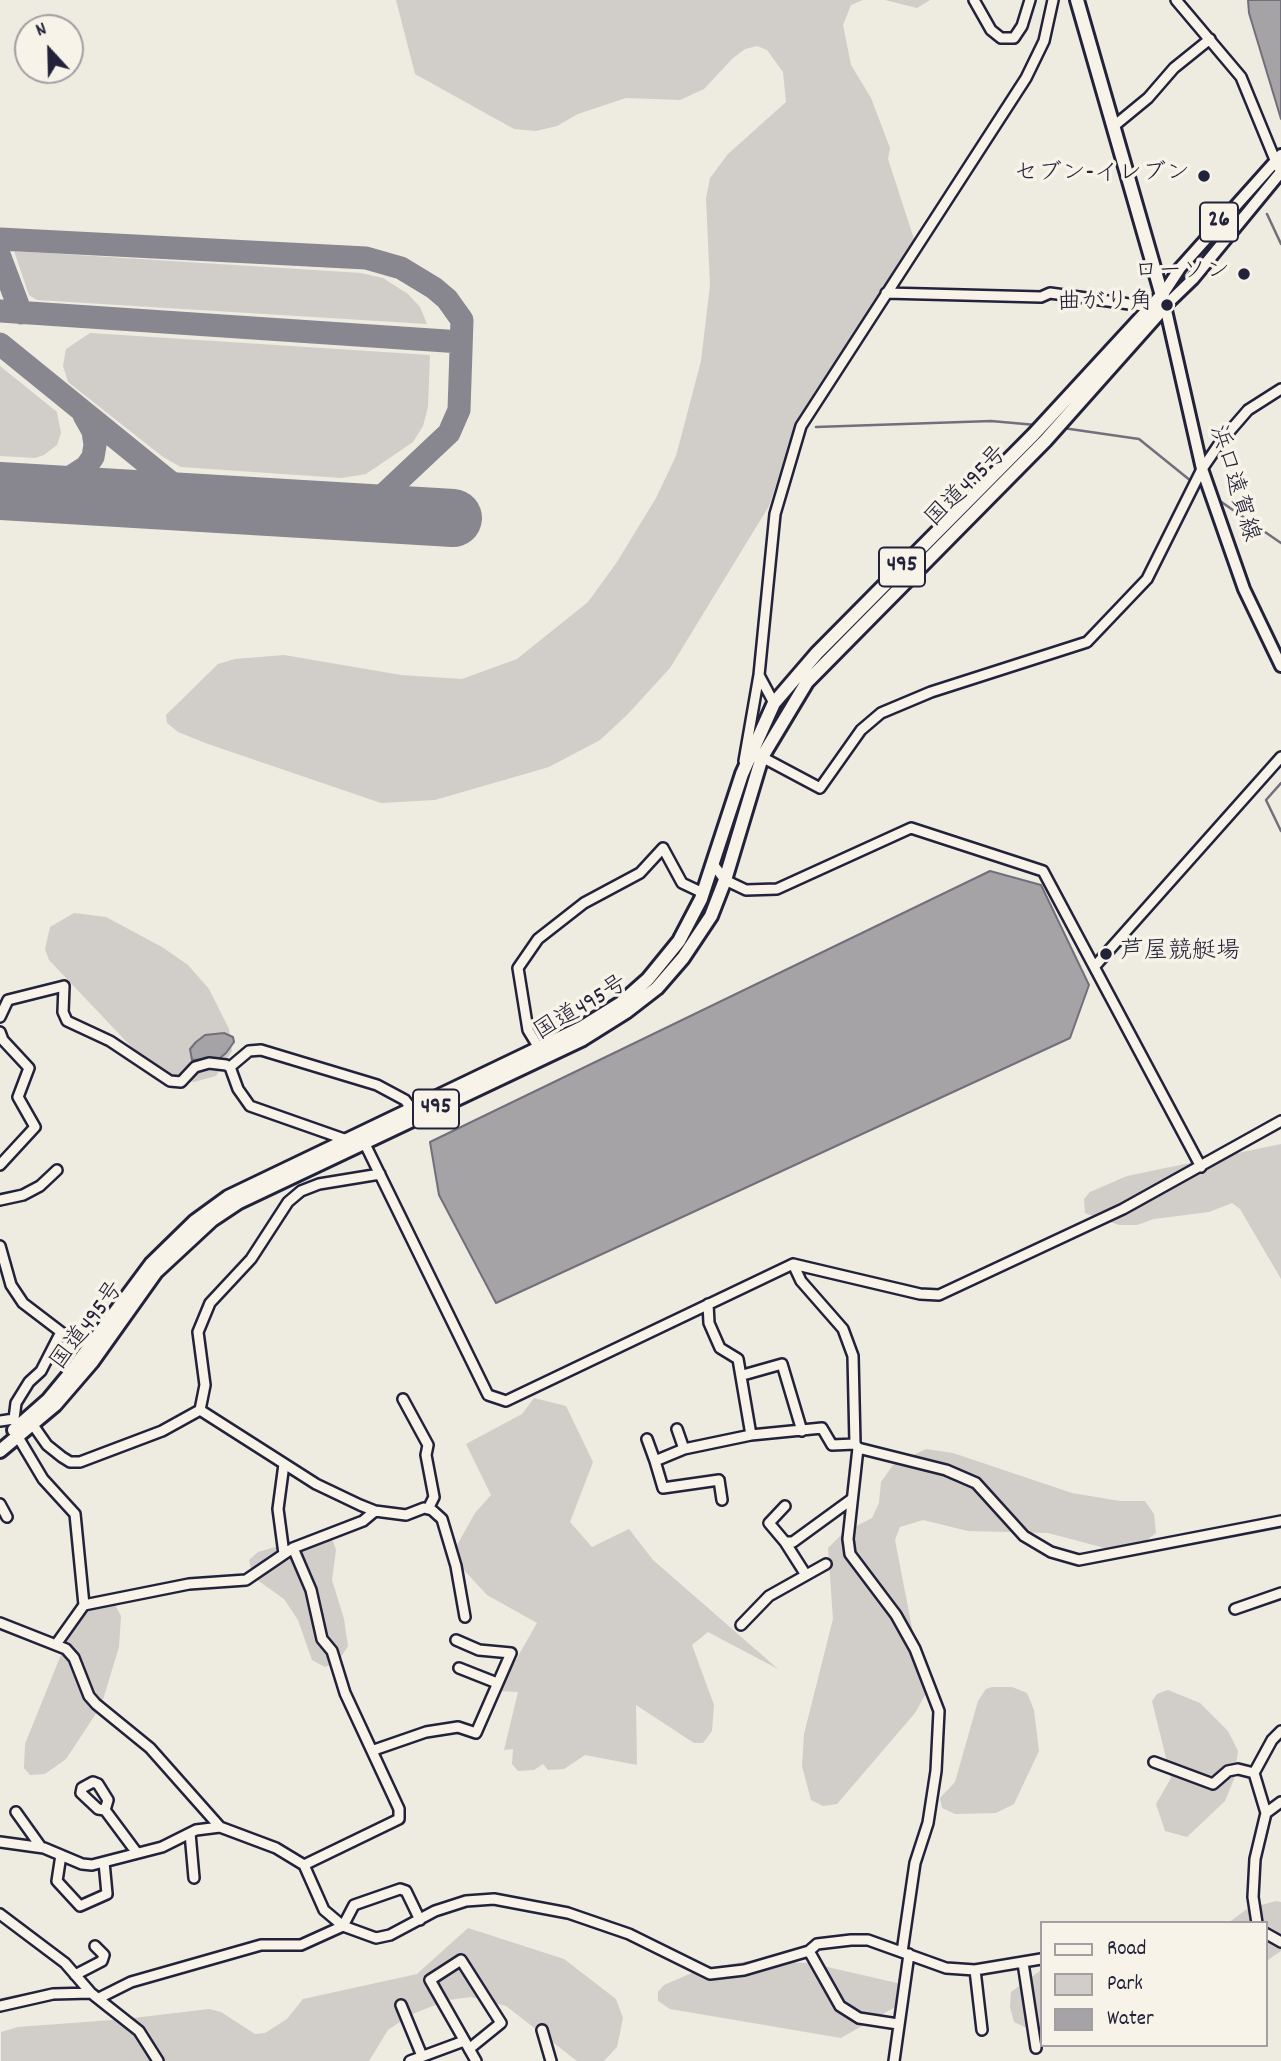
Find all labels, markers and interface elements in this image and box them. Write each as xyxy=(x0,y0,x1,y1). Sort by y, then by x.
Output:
north arrow xyxy=(14,14,84,84)
text: N xyxy=(32,17,51,45)
place label: セブン-イレブン xyxy=(1014,162,1190,190)
marker: セブン-イレブン xyxy=(1196,168,1212,184)
road number: 26 xyxy=(1200,202,1238,242)
place label: ローソン xyxy=(1134,260,1230,288)
marker: ローソン xyxy=(1236,266,1252,282)
place label: 曲がり角 xyxy=(1057,291,1153,319)
marker: 曲がり角 xyxy=(1159,297,1175,313)
street label: 浜口遠賀線 xyxy=(1201,422,1263,546)
street label: 国道495号 xyxy=(921,441,1015,535)
road number: 495 xyxy=(879,548,925,586)
place label: 芦屋競艇場 xyxy=(1120,940,1240,968)
marker: 芦屋競艇場 xyxy=(1098,946,1114,962)
street label: 国道495号 xyxy=(530,971,634,1049)
road number: 495 xyxy=(413,1090,459,1128)
street label: 国道495号 xyxy=(46,1277,132,1377)
legend xyxy=(1040,1921,1267,2047)
text: Road xyxy=(1107,1935,1146,1965)
text: Park xyxy=(1107,1970,1143,2000)
text: Water xyxy=(1107,2005,1154,2035)

